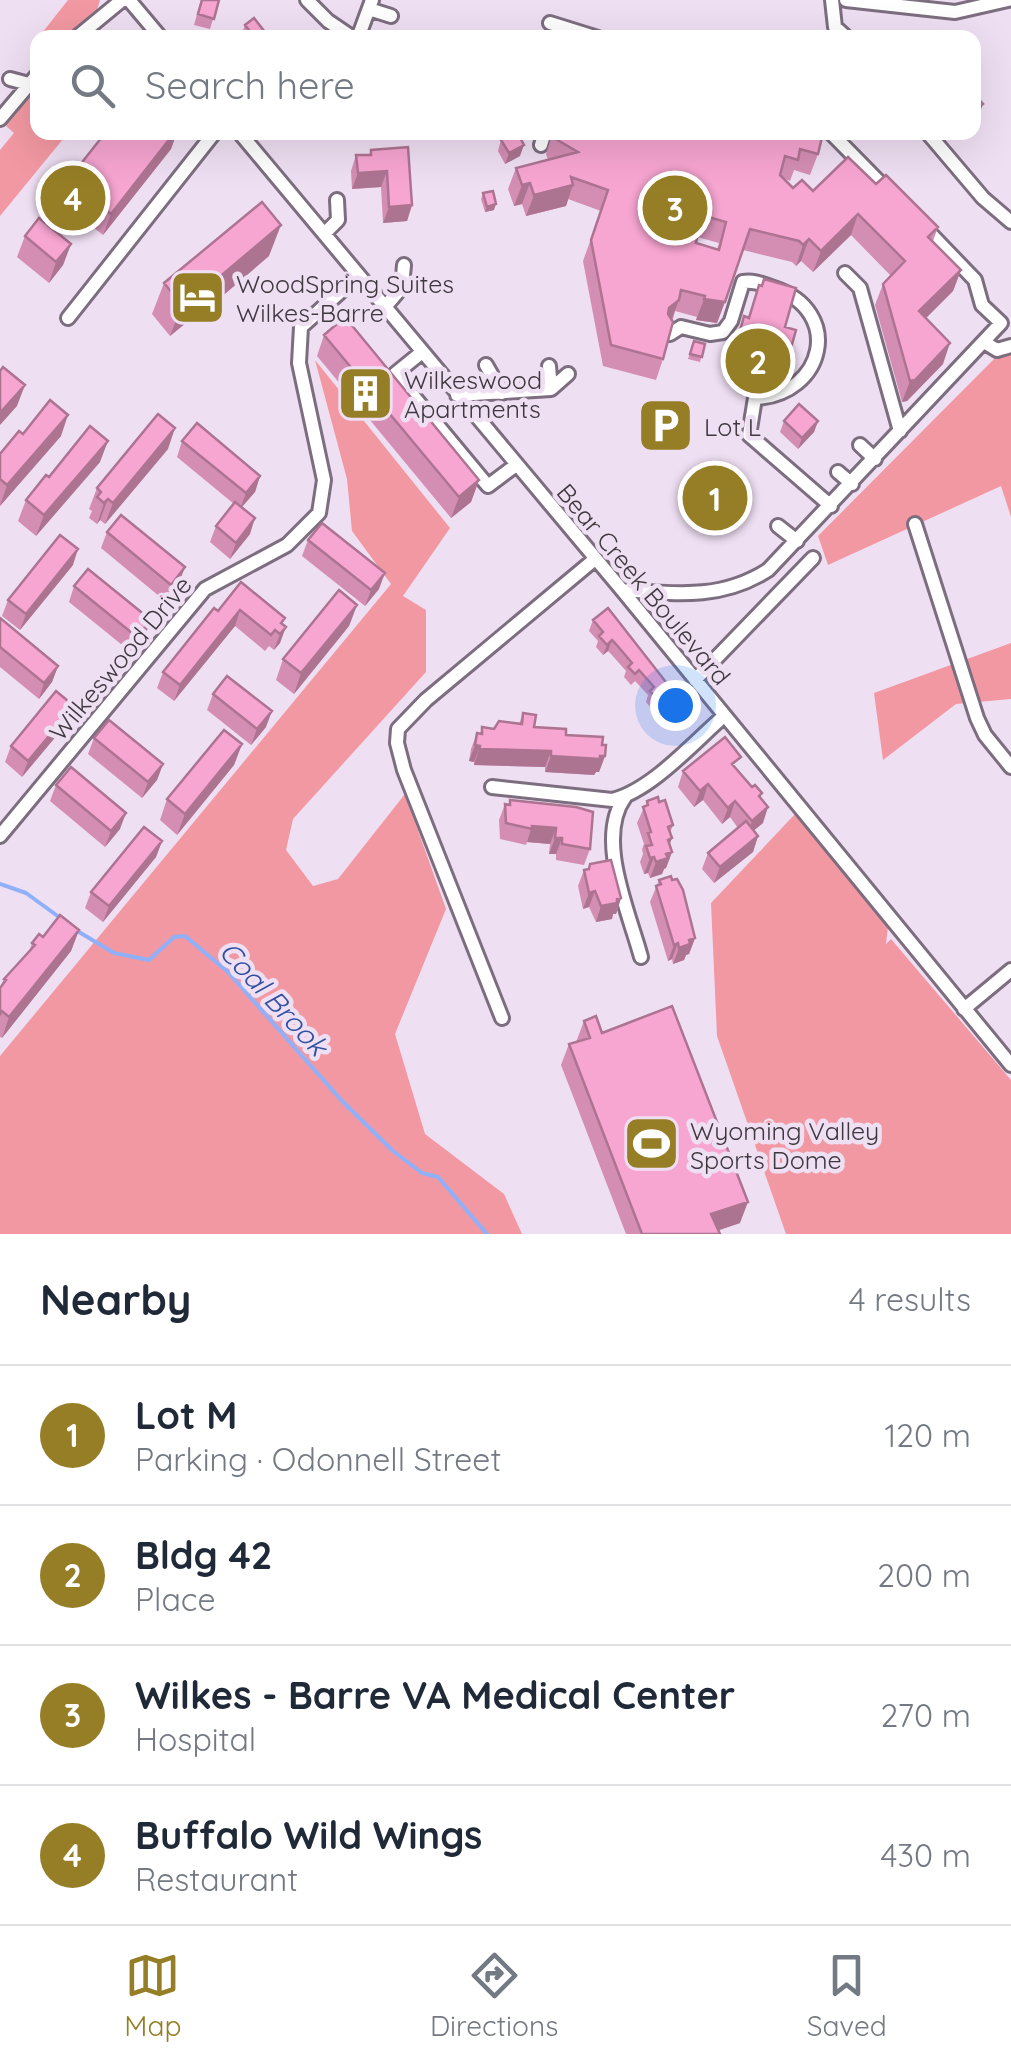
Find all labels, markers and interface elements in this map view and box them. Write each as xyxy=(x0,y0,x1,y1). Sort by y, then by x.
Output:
search box xyxy=(30,30,981,140)
icon: search xyxy=(65,58,120,113)
text: Search here xyxy=(145,61,355,109)
pin: 4 xyxy=(40,160,106,236)
pin: 3 xyxy=(642,170,708,246)
hotel icon: WoodSpring Suites Wilkes-Barre xyxy=(167,267,227,327)
place label: WoodSpring Suites Wilkes-Barre xyxy=(236,268,454,328)
pin: 2 xyxy=(726,324,790,398)
building icon: Wilkeswood Apartments xyxy=(335,363,395,423)
place label: Wilkeswood Apartments xyxy=(404,364,542,424)
parking icon: Lot L xyxy=(635,396,695,456)
place label: Lot L xyxy=(704,411,761,442)
pin: 1 xyxy=(682,460,748,536)
street label: Bear Creek Boulevard xyxy=(551,477,737,691)
street label: Wilkeswood Drive xyxy=(42,569,198,747)
your location xyxy=(650,680,701,731)
water label: Coal Brook xyxy=(212,934,338,1065)
sports icon: Wyoming Valley Sports Dome xyxy=(621,1114,681,1174)
place label: Wyoming Valley Sports Dome xyxy=(690,1115,879,1175)
text: Nearby xyxy=(40,1273,191,1326)
text: 4 results xyxy=(849,1279,971,1319)
text: Lot M xyxy=(135,1391,237,1439)
text: 1 xyxy=(66,1415,79,1455)
text: 120 m xyxy=(884,1415,971,1455)
text: Parking · Odonnell Street xyxy=(135,1439,501,1479)
text: Bldg 42 xyxy=(135,1531,272,1579)
text: 2 xyxy=(63,1555,82,1595)
text: 200 m xyxy=(877,1555,971,1595)
text: Place xyxy=(135,1579,215,1619)
text: Wilkes - Barre VA Medical Center xyxy=(135,1671,735,1719)
text: 3 xyxy=(64,1695,81,1735)
text: 270 m xyxy=(880,1695,971,1735)
text: Hospital xyxy=(135,1719,256,1759)
text: Buffalo Wild Wings xyxy=(135,1811,482,1859)
text: 4 xyxy=(63,1835,82,1875)
text: 430 m xyxy=(880,1835,971,1875)
text: Restaurant xyxy=(135,1859,298,1899)
tab: Map xyxy=(124,1948,181,2043)
tab: Directions xyxy=(430,1948,558,2043)
tab: Saved xyxy=(807,1948,887,2043)

